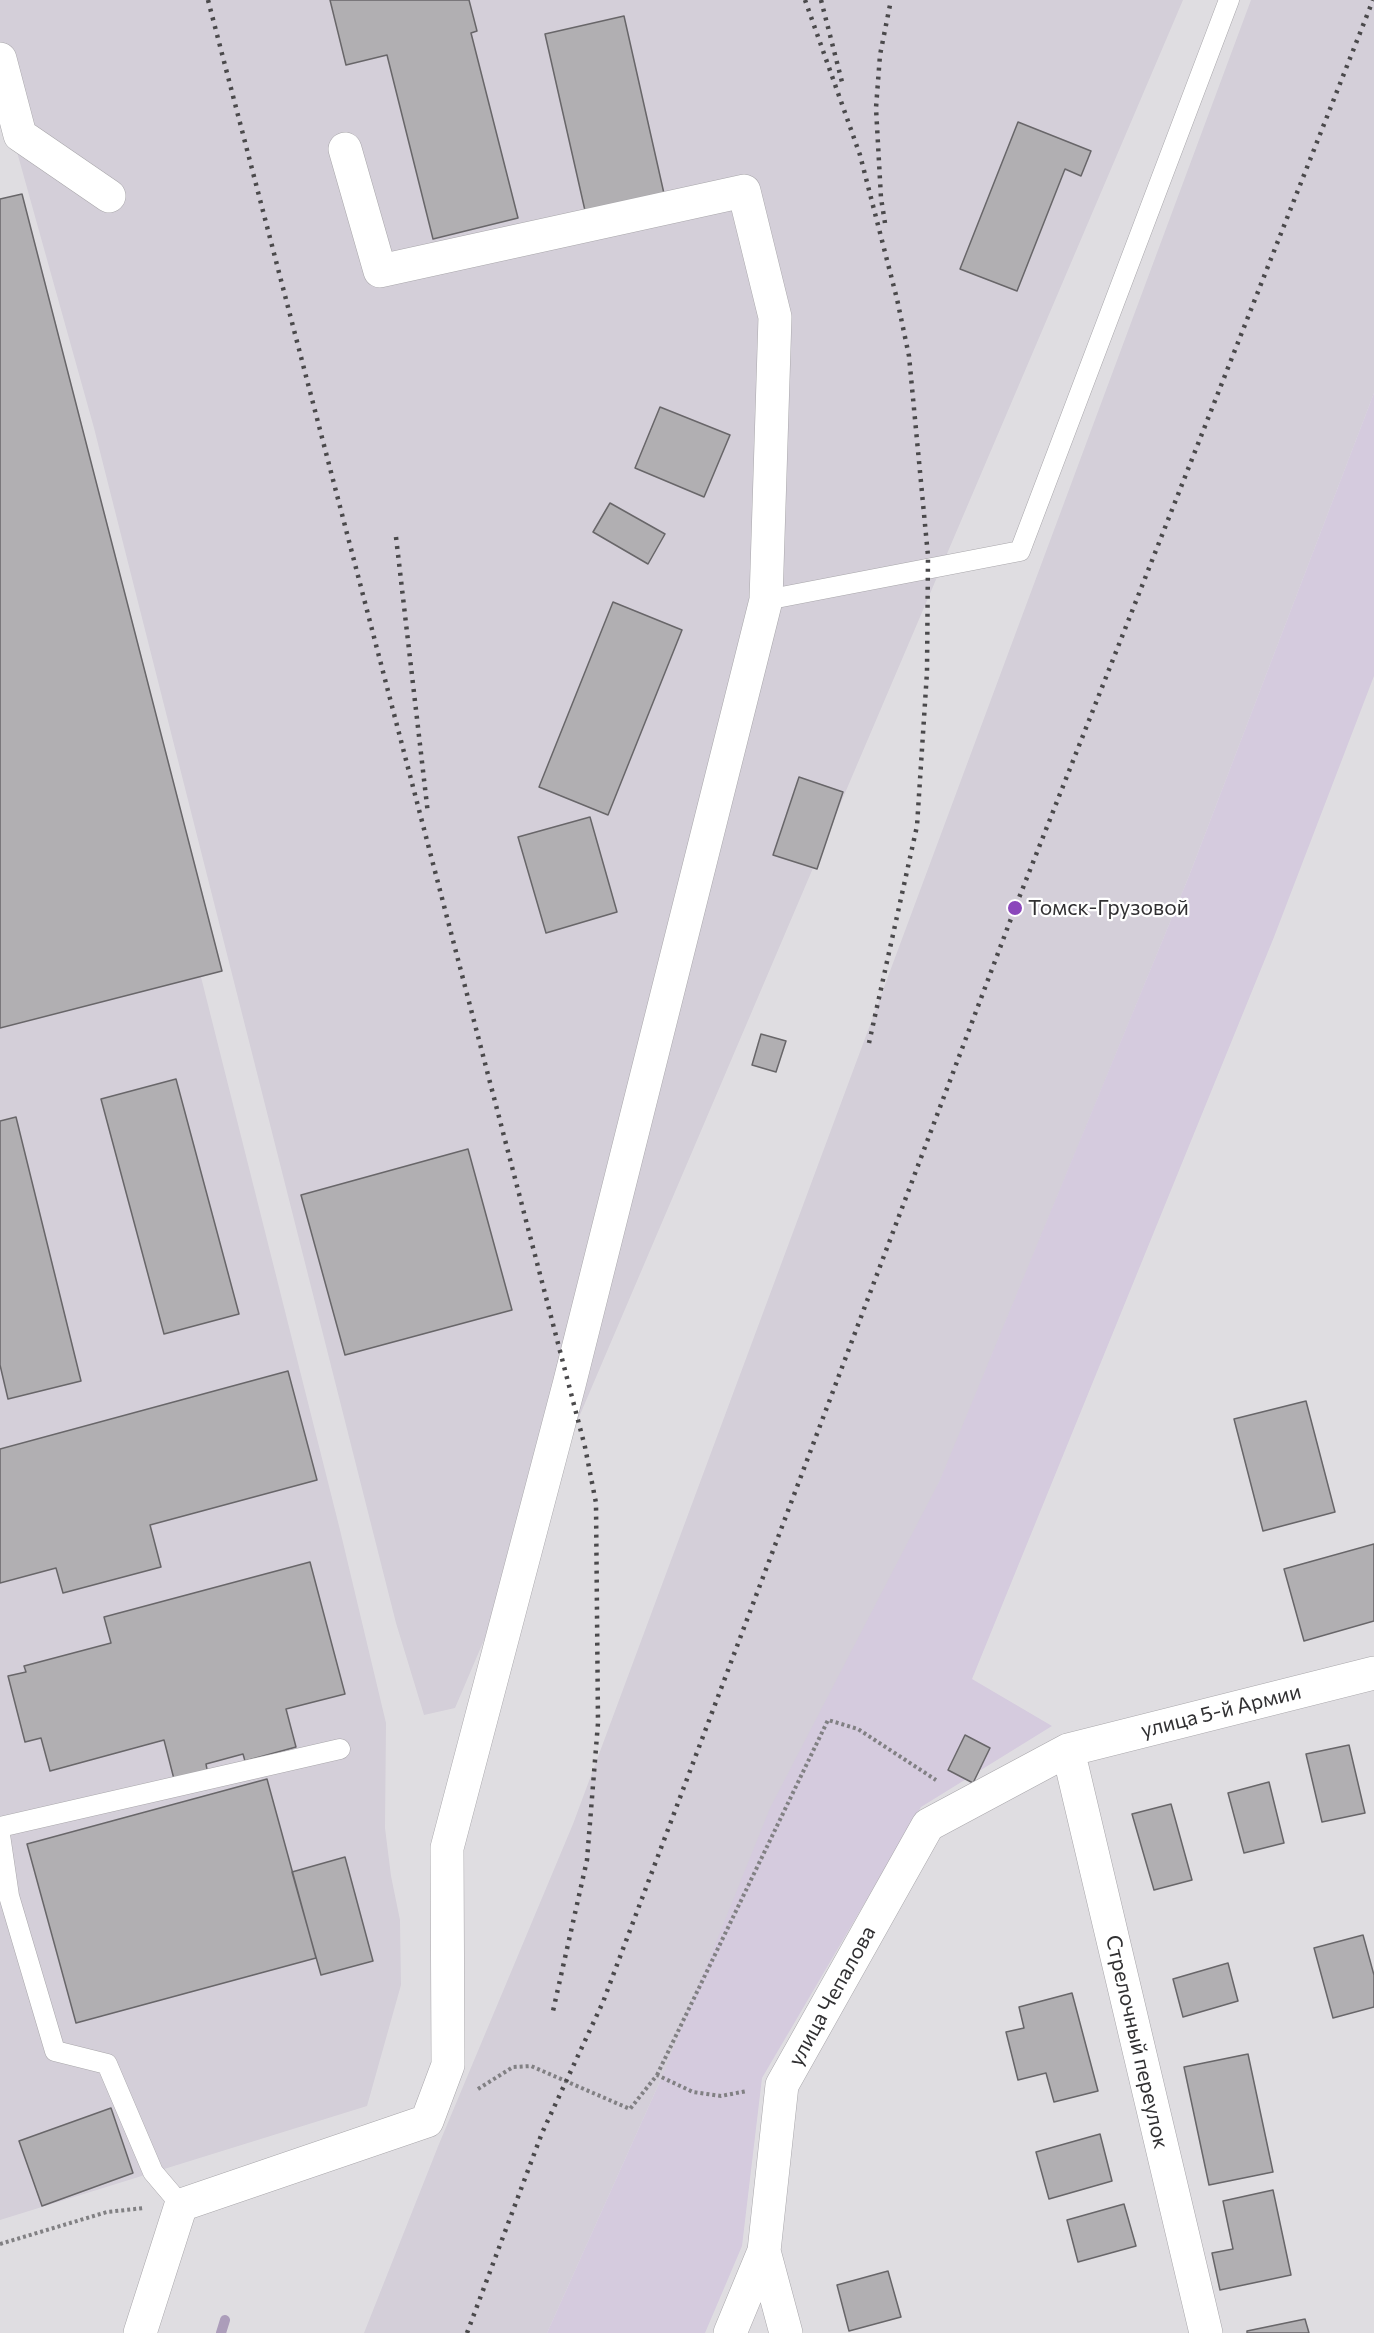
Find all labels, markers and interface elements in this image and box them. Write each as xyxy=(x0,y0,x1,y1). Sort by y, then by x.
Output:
place label: Томск-Грузовой xyxy=(1028,895,1189,921)
marker: Томск-Грузовой xyxy=(1006,899,1024,917)
street label: улица 5-й Армии xyxy=(1138,1679,1304,1743)
street label: улица Чепалова xyxy=(783,1922,881,2070)
street label: Стрелочный переулок xyxy=(1100,1933,1174,2151)

